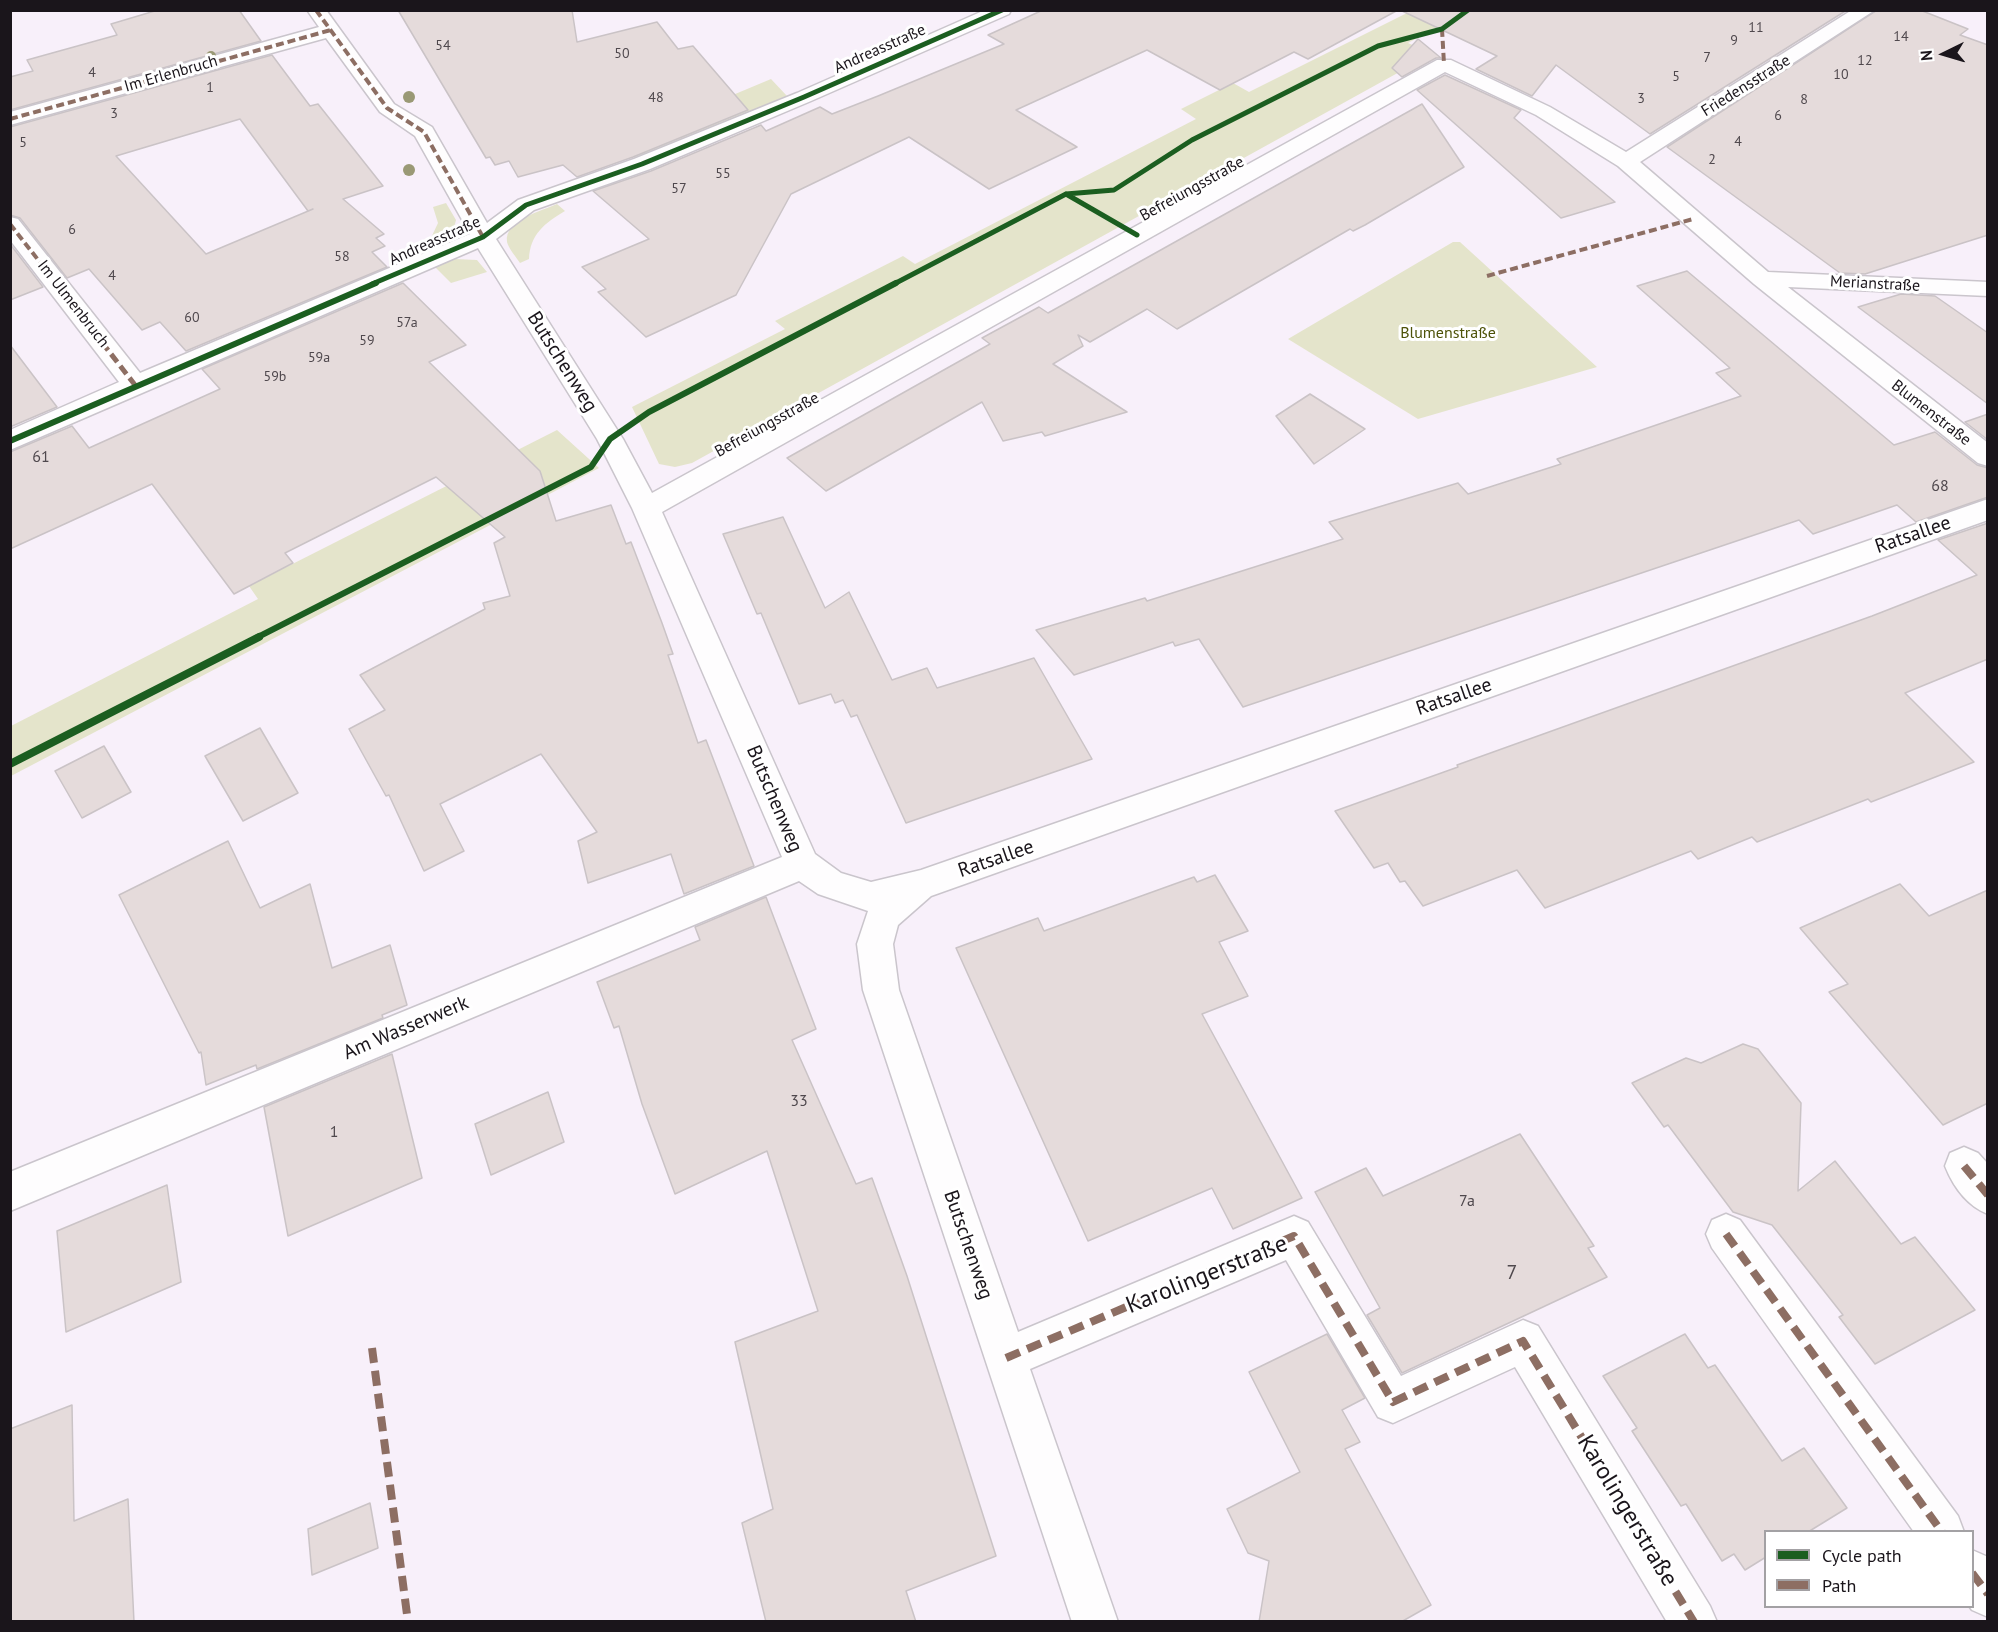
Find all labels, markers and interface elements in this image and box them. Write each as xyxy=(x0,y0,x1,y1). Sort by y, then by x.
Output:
street label: Andreasstraße xyxy=(831,20,929,78)
house number: 11 xyxy=(1748,20,1764,36)
north arrow xyxy=(1914,24,1974,84)
house number: 14 xyxy=(1893,29,1909,45)
house number: 9 xyxy=(1730,33,1738,49)
house number: 54 xyxy=(435,38,451,54)
house number: 50 xyxy=(614,46,630,62)
text: N xyxy=(1916,49,1936,62)
house number: 7 xyxy=(1703,50,1711,66)
street label: Friedensstraße xyxy=(1698,51,1794,121)
street label: Im Erlenbruch xyxy=(122,52,220,96)
house number: 12 xyxy=(1857,53,1873,69)
house number: 4 xyxy=(88,65,96,81)
house number: 10 xyxy=(1833,67,1849,83)
house number: 5 xyxy=(1672,69,1680,85)
house number: 1 xyxy=(206,80,214,96)
house number: 48 xyxy=(648,90,664,106)
house number: 3 xyxy=(1637,91,1645,107)
house number: 8 xyxy=(1800,92,1808,108)
house number: 3 xyxy=(110,106,118,122)
house number: 6 xyxy=(1774,108,1782,124)
house number: 4 xyxy=(1734,134,1742,150)
house number: 5 xyxy=(19,135,27,151)
street label: Befreiungsstraße xyxy=(1136,152,1248,226)
house number: 2 xyxy=(1708,152,1716,168)
house number: 55 xyxy=(715,166,731,182)
house number: 57 xyxy=(671,181,687,197)
street label: Andreasstraße xyxy=(386,212,484,270)
house number: 6 xyxy=(68,222,76,238)
house number: 58 xyxy=(334,249,350,265)
street label: Im Ulmenbruch xyxy=(33,256,113,352)
house number: 4 xyxy=(108,268,116,284)
street label: Merianstraße xyxy=(1829,272,1921,296)
street label: Butschenweg xyxy=(522,307,602,417)
house number: 60 xyxy=(184,310,200,326)
house number: 57a xyxy=(396,315,418,331)
park label: Blumenstraße xyxy=(1400,323,1496,343)
house number: 59 xyxy=(359,333,375,349)
house number: 59a xyxy=(308,350,330,366)
house number: 59b xyxy=(264,369,286,385)
street label: Blumenstraße xyxy=(1887,376,1975,450)
street label: Befreiungsstraße xyxy=(711,388,823,462)
house number: 61 xyxy=(32,447,50,467)
house number: 68 xyxy=(1931,476,1949,496)
street label: Ratsallee xyxy=(1872,511,1954,559)
street label: Ratsallee xyxy=(1413,673,1495,721)
street label: Butschenweg xyxy=(741,742,807,856)
street label: Ratsallee xyxy=(955,835,1037,883)
street label: Am Wasserwerk xyxy=(340,991,472,1065)
house number: 33 xyxy=(790,1091,808,1111)
house number: 1 xyxy=(330,1122,338,1142)
street label: Butschenweg xyxy=(938,1187,998,1303)
house number: 7a xyxy=(1459,1191,1475,1211)
street label: Karolingerstraße xyxy=(1122,1230,1292,1320)
house number: 7 xyxy=(1507,1261,1517,1285)
street label: Karolingerstraße xyxy=(1571,1430,1683,1592)
legend xyxy=(1764,1530,1974,1608)
text: Cycle path xyxy=(1822,1544,1902,1567)
text: Path xyxy=(1822,1574,1856,1597)

